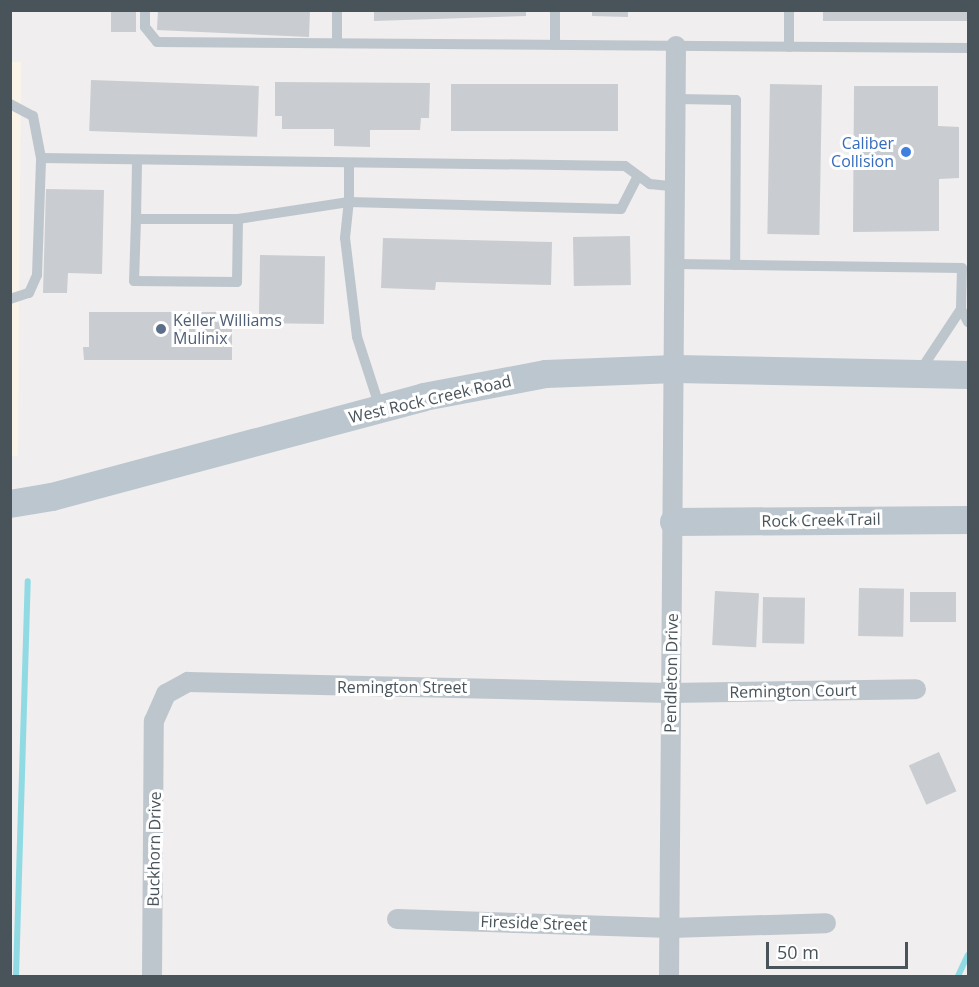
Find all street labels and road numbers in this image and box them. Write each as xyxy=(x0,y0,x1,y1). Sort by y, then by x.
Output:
street label: West Rock Creek Road xyxy=(347,371,513,427)
street label: Rock Creek Trail xyxy=(761,509,881,531)
street label: Pendleton Drive xyxy=(660,613,682,733)
street label: Remington Street xyxy=(337,677,467,697)
street label: Remington Court xyxy=(729,680,857,702)
street label: Buckhorn Drive xyxy=(143,791,165,907)
street label: Fireside Street xyxy=(480,912,588,934)

